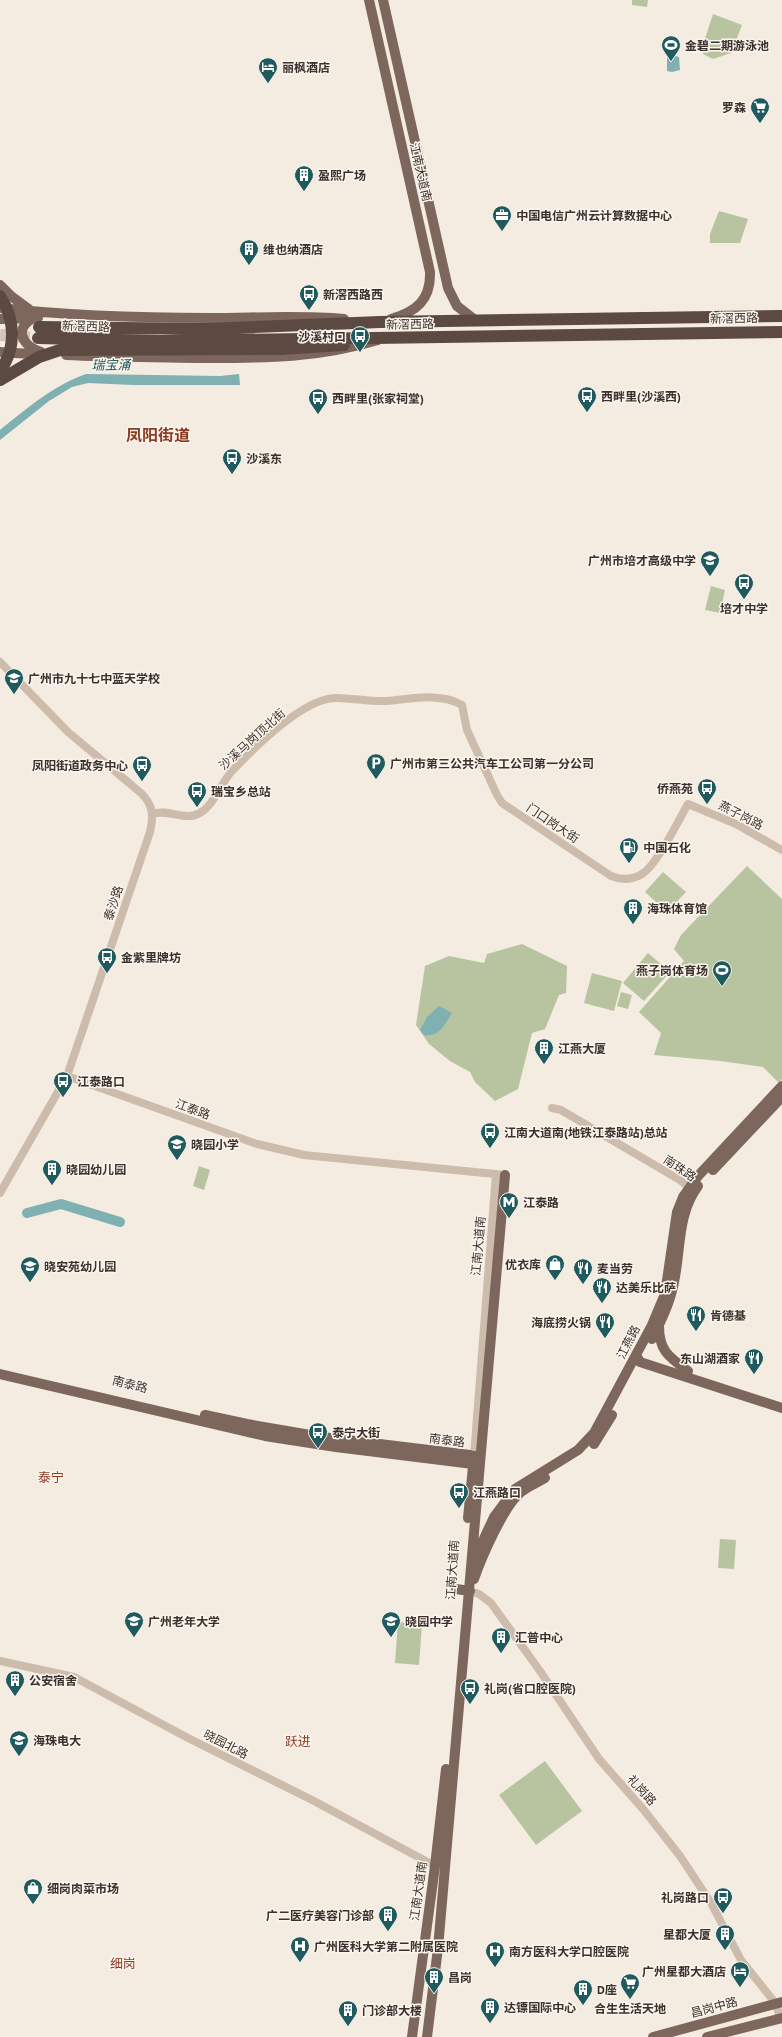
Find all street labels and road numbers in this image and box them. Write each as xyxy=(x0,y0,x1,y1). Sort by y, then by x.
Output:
street label: 江南大道南 xyxy=(407,141,435,203)
street label: 新滘西路 xyxy=(710,310,758,326)
street label: 新滘西路 xyxy=(386,316,434,332)
street label: 新滘西路 xyxy=(62,318,110,334)
street label: 沙溪马岗顶北街 xyxy=(216,705,288,773)
street label: 燕子岗路 xyxy=(716,797,766,833)
street label: 门口岗大街 xyxy=(524,800,582,846)
street label: 泰沙路 xyxy=(100,884,126,922)
street label: 江泰路 xyxy=(174,1096,212,1122)
street label: 南珠路 xyxy=(661,1152,699,1184)
street label: 江南大道南 xyxy=(468,1215,488,1277)
street label: 江燕路 xyxy=(613,1323,643,1361)
street label: 南泰路 xyxy=(111,1372,149,1396)
street label: 南泰路 xyxy=(428,1430,466,1450)
street label: 江南大道南 xyxy=(442,1540,462,1600)
street label: 晓园北路 xyxy=(201,1726,251,1762)
street label: 礼岗路 xyxy=(624,1772,660,1808)
street label: 江南大道南 xyxy=(406,1860,430,1922)
street label: 昌岗中路 xyxy=(689,1994,739,2020)

